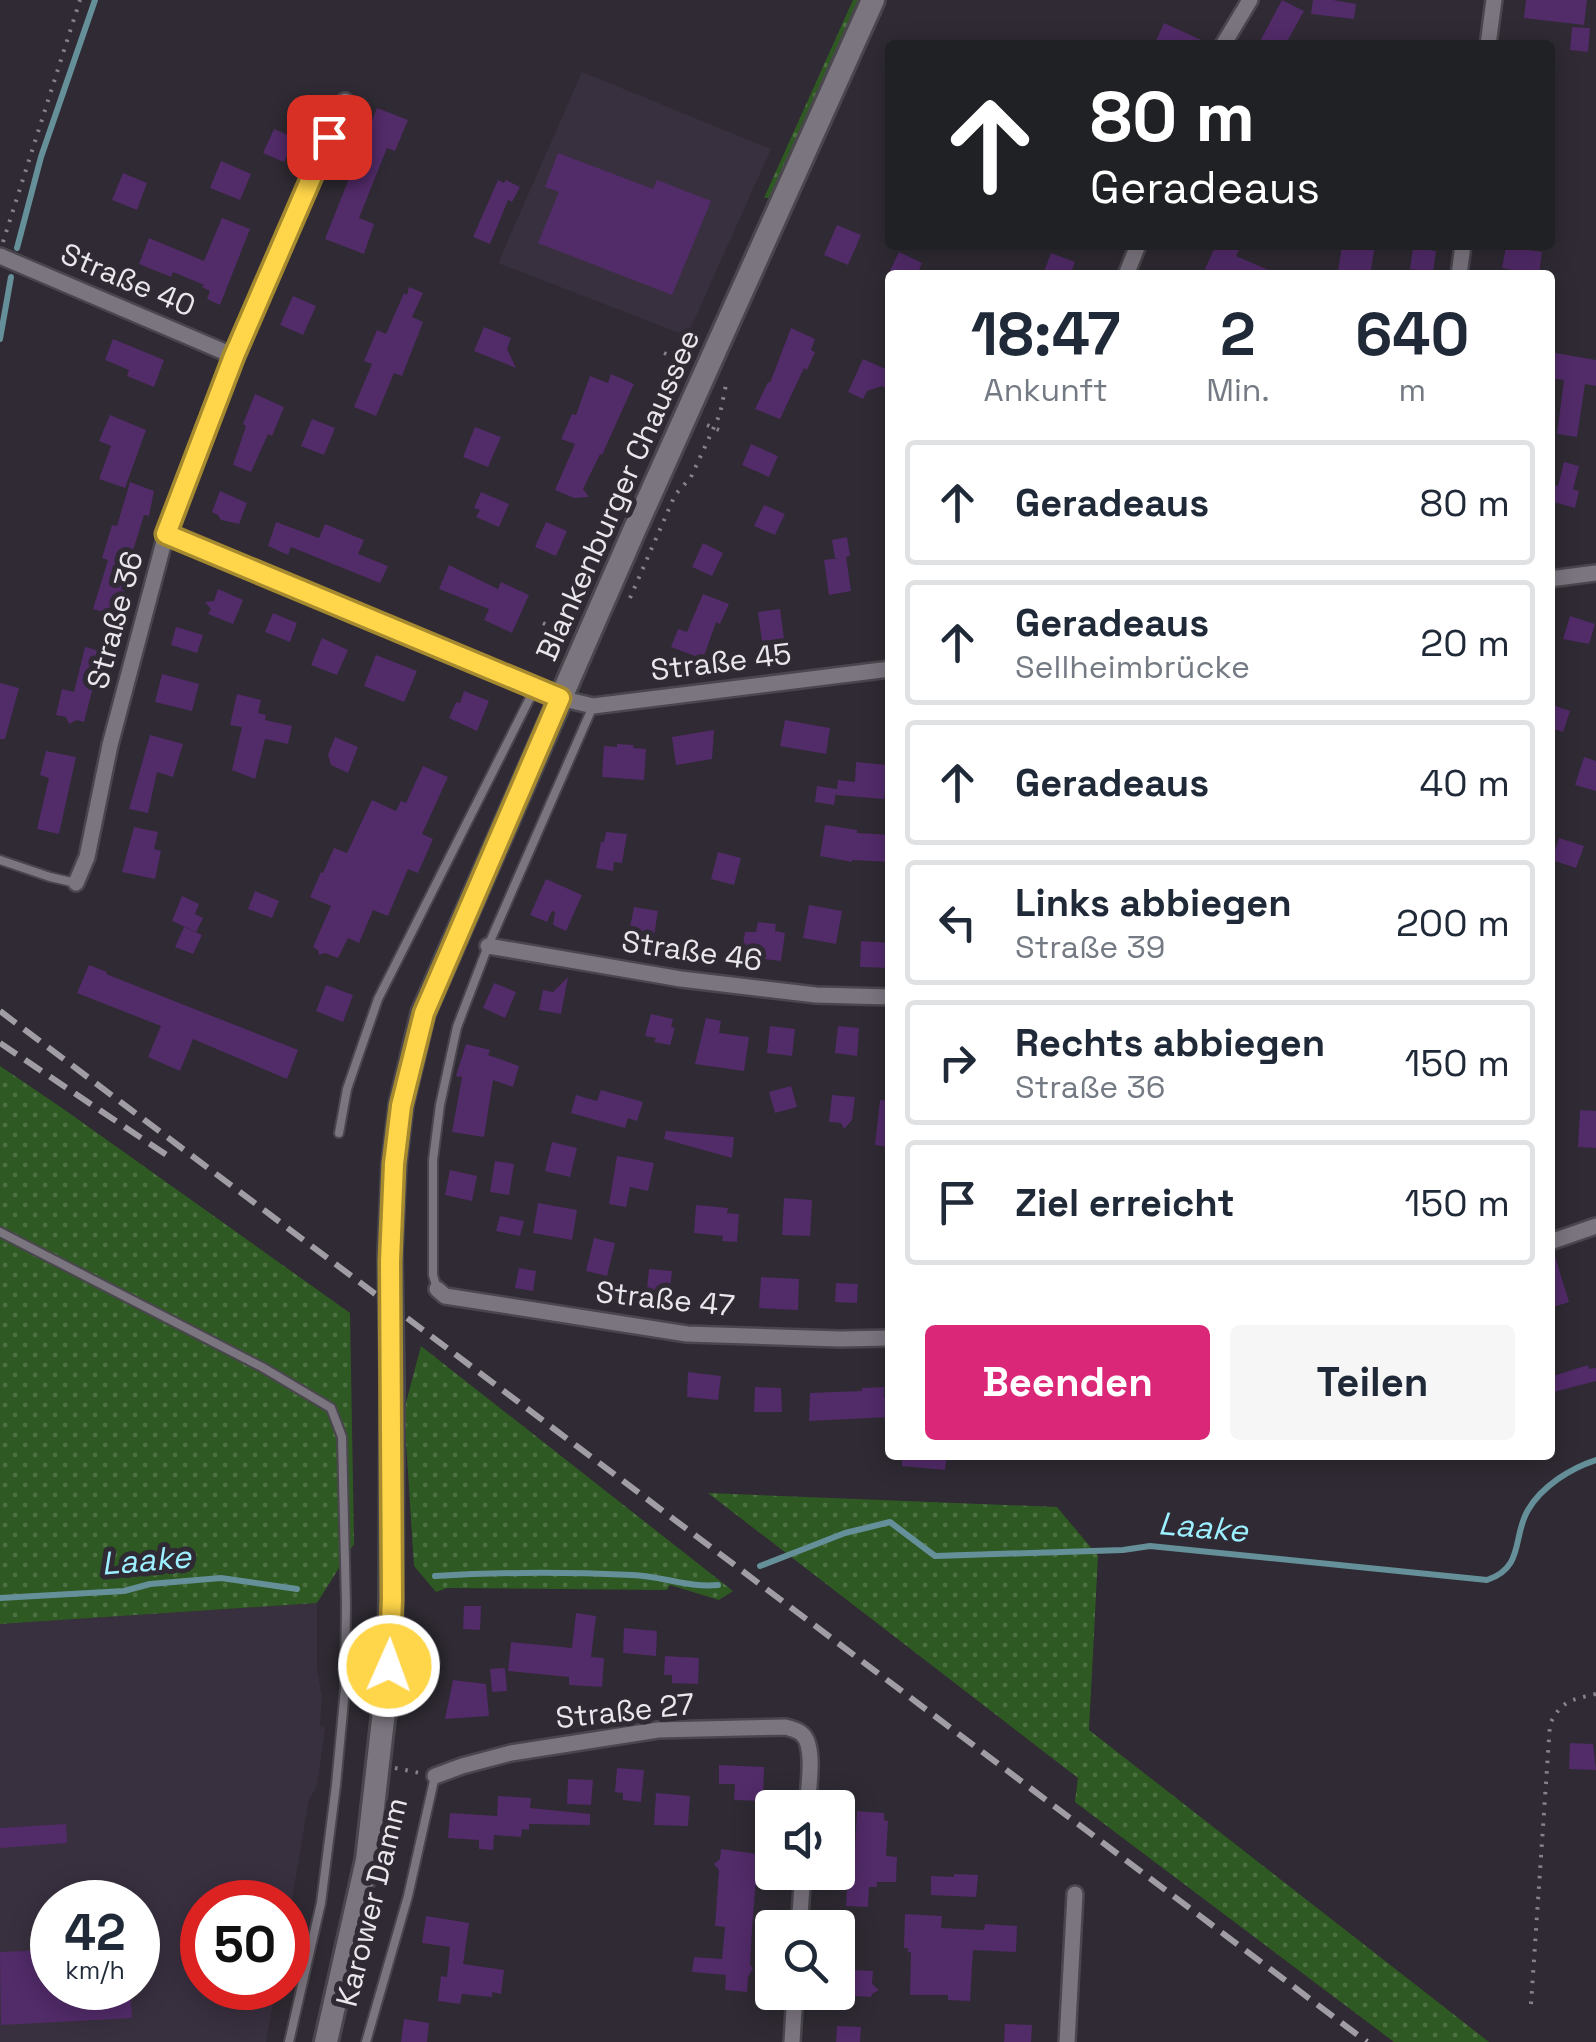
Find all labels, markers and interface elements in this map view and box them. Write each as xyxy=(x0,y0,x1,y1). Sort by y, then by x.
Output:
text: 80 m xyxy=(1090,72,1255,161)
icon: ahead xyxy=(925,80,1055,210)
pin xyxy=(287,95,372,180)
icon: arrive xyxy=(302,110,357,165)
text: Geradeaus xyxy=(1090,159,1320,216)
street label: Straße 40 xyxy=(55,234,201,325)
text: 18:47 xyxy=(971,296,1121,373)
text: 2 xyxy=(1220,296,1256,373)
text: 640 xyxy=(1355,296,1469,373)
street label: Blankenburger Chaussee xyxy=(527,323,708,667)
text: Ankunft xyxy=(984,370,1108,410)
text: Min. xyxy=(1206,370,1270,410)
text: m xyxy=(1398,370,1426,410)
icon: ahead xyxy=(930,475,985,530)
text: Geradeaus xyxy=(1015,479,1209,527)
text: 80 m xyxy=(1420,479,1510,527)
street label: Straße 36 xyxy=(77,547,152,693)
text: Geradeaus xyxy=(1015,599,1209,647)
icon: ahead xyxy=(930,615,985,670)
text: 20 m xyxy=(1420,619,1510,667)
street label: Straße 45 xyxy=(648,634,793,689)
text: Sellheimbrücke xyxy=(1015,647,1250,687)
icon: ahead xyxy=(930,755,985,810)
text: Geradeaus xyxy=(1015,759,1209,807)
text: 40 m xyxy=(1419,759,1510,807)
text: Links abbiegen xyxy=(1015,879,1292,927)
icon: left xyxy=(930,895,985,950)
text: 200 m xyxy=(1396,899,1510,947)
street label: Straße 46 xyxy=(619,921,765,980)
text: Straße 39 xyxy=(1015,927,1165,967)
text: Rechts abbiegen xyxy=(1015,1019,1325,1067)
icon: right xyxy=(930,1035,985,1090)
text: 150 m xyxy=(1405,1039,1510,1087)
text: Straße 36 xyxy=(1015,1067,1165,1107)
icon: arrive xyxy=(930,1175,985,1230)
text: Ziel erreicht xyxy=(1015,1179,1235,1227)
text: 150 m xyxy=(1405,1179,1510,1227)
street label: Straße 47 xyxy=(594,1272,736,1325)
button: Beenden xyxy=(925,1325,1210,1440)
button: Teilen xyxy=(1230,1325,1515,1440)
water label: Laake xyxy=(1157,1503,1250,1551)
water label: Laake xyxy=(100,1536,193,1584)
position arrow xyxy=(337,1614,441,1718)
street label: Straße 27 xyxy=(554,1684,696,1737)
map controls xyxy=(755,1790,855,2010)
button: sound xyxy=(755,1790,855,1890)
street label: Karower Damm xyxy=(327,1793,416,2010)
speed limit sign: 50 xyxy=(180,1880,310,2010)
text: 42 xyxy=(64,1901,126,1965)
button: search xyxy=(755,1910,855,2010)
text: km/h xyxy=(65,1954,125,1986)

